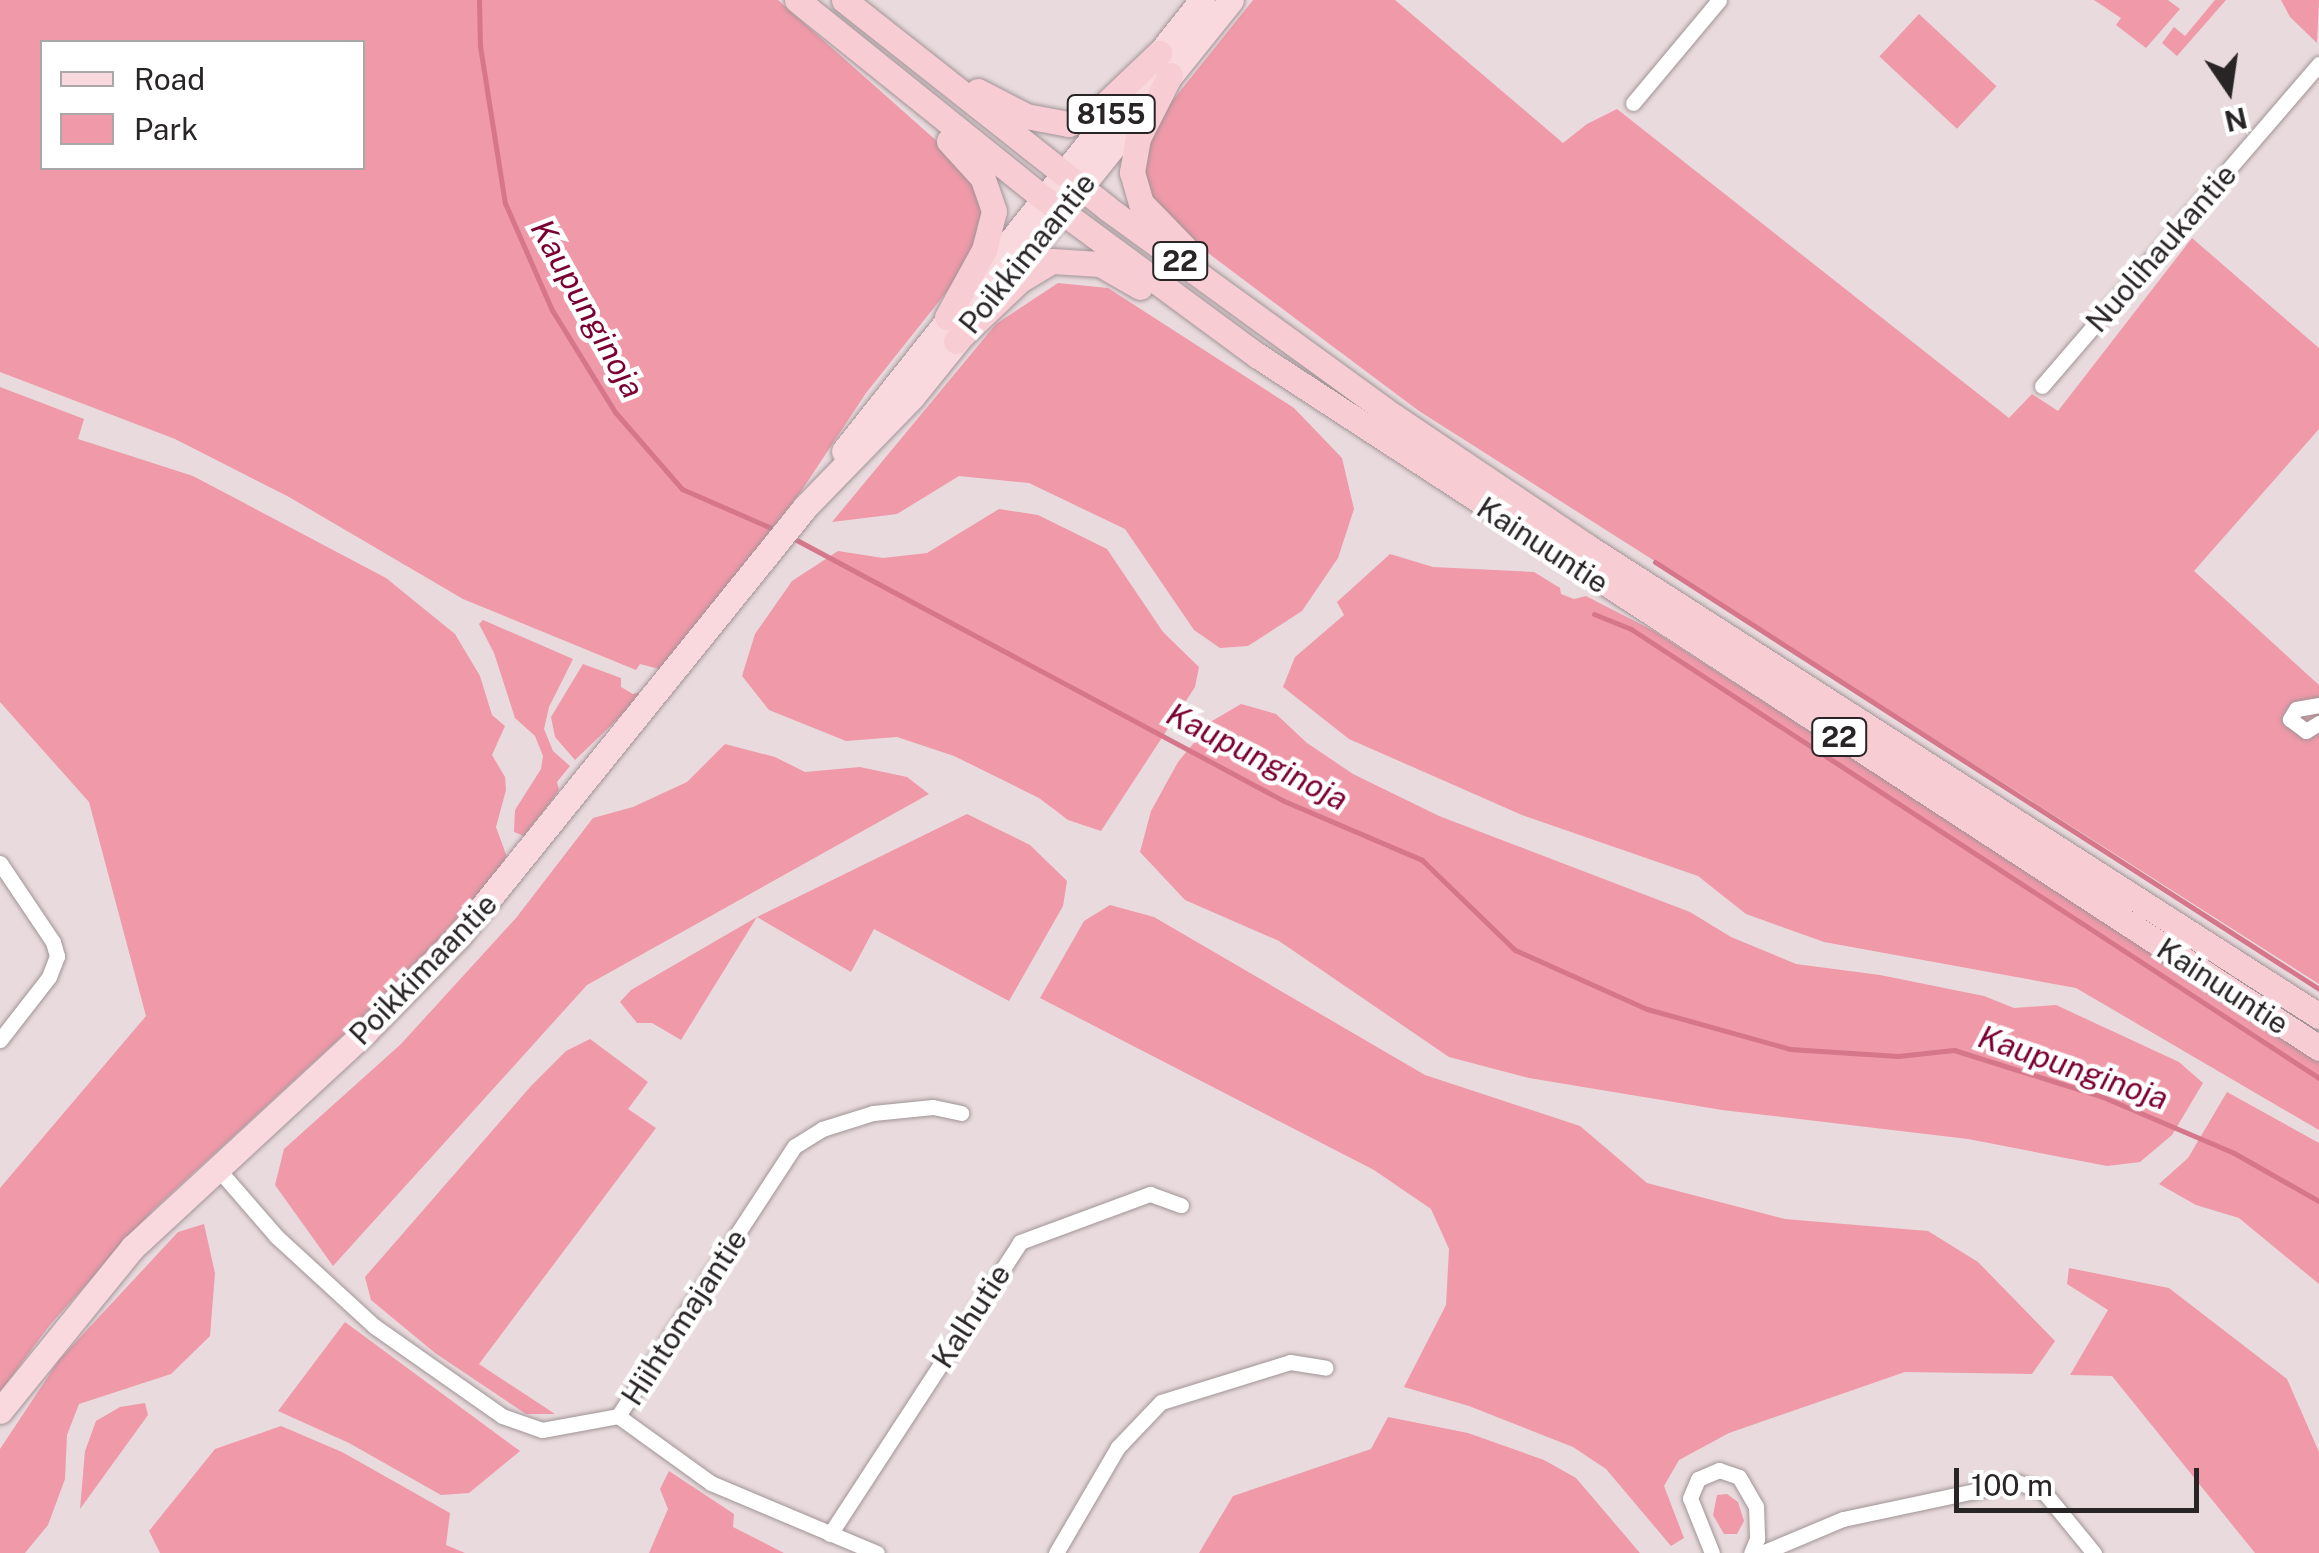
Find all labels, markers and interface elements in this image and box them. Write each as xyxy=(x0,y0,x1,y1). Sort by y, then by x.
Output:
legend xyxy=(40,40,365,170)
north arrow xyxy=(2179,40,2279,140)
text: Road xyxy=(134,61,205,97)
road number: 8155 xyxy=(1066,91,1156,137)
text: N xyxy=(2221,101,2250,138)
text: Park xyxy=(134,111,198,147)
street label: Nuolihaukantie xyxy=(2078,157,2244,339)
street label: Poikkimaantie xyxy=(951,165,1103,341)
water label: Kaupunginoja xyxy=(522,213,652,405)
road number: 22 xyxy=(1150,238,1210,284)
street label: Kainuuntie xyxy=(1471,489,1615,601)
water label: Kaupunginoja xyxy=(1160,695,1354,819)
road number: 22 xyxy=(1809,714,1869,760)
street label: Poikkimaantie xyxy=(342,886,504,1052)
street label: Kainuuntie xyxy=(2151,930,2295,1042)
water label: Kaupunginoja xyxy=(1973,1018,2173,1118)
street label: Hiihtomajantie xyxy=(614,1222,754,1412)
street label: Kalhutie xyxy=(924,1257,1018,1375)
scale bar xyxy=(1959,1448,2204,1510)
text: 100 m xyxy=(1971,1467,2053,1503)

